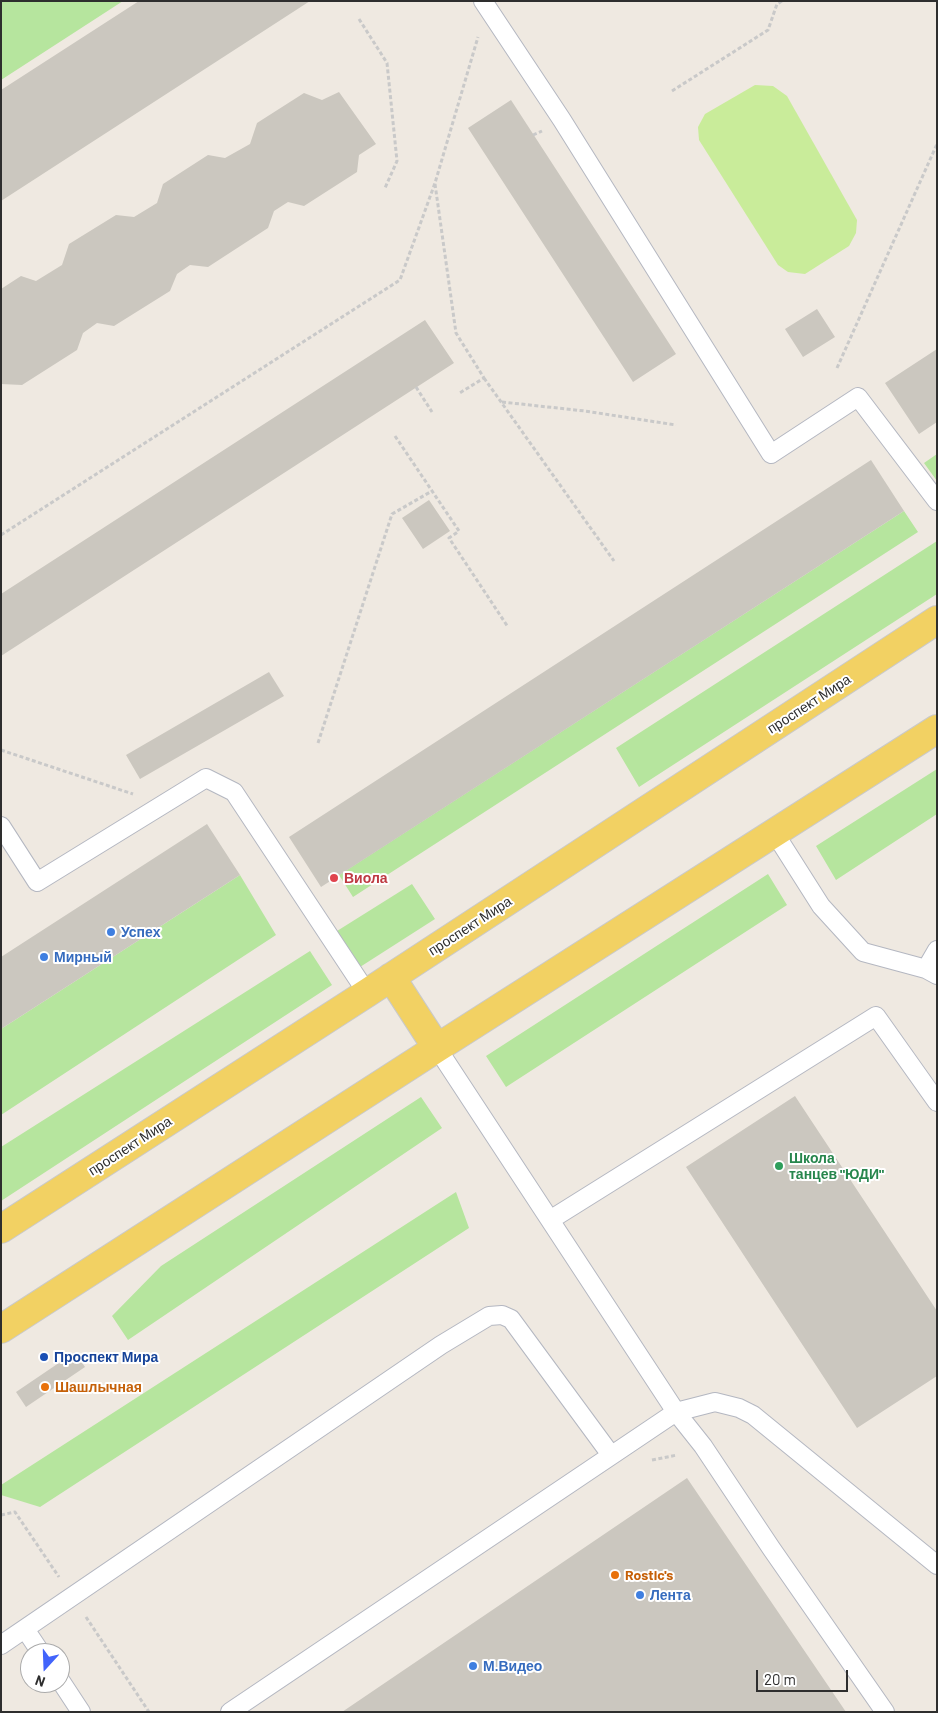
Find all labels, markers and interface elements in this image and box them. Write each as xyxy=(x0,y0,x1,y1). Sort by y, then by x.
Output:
street label: проспект Мира xyxy=(764,671,854,737)
place label: Виола xyxy=(344,870,388,886)
marker: Виола xyxy=(328,872,340,884)
street label: проспект Мира xyxy=(425,893,515,959)
place label: Успех xyxy=(121,924,160,940)
marker: Успех xyxy=(105,926,117,938)
place label: Мирный xyxy=(54,949,112,965)
marker: Мирный xyxy=(38,951,50,963)
street label: проспект Мира xyxy=(85,1113,175,1179)
place label: Школа танцев "ЮДИ" xyxy=(789,1150,884,1182)
marker: Школа танцев "ЮДИ" xyxy=(773,1160,785,1172)
place label: Проспект Мира xyxy=(54,1349,158,1365)
marker: Проспект Мира xyxy=(38,1351,50,1363)
place label: Шашлычная xyxy=(55,1379,142,1395)
marker: Шашлычная xyxy=(39,1381,51,1393)
place label: Rostic's xyxy=(625,1567,673,1583)
marker: Rostic's xyxy=(609,1569,621,1581)
place label: Лента xyxy=(650,1587,691,1603)
marker: Лента xyxy=(634,1589,646,1601)
north arrow xyxy=(20,1643,70,1693)
place label: М.Видео xyxy=(483,1658,542,1674)
marker: М.Видео xyxy=(467,1660,479,1672)
scale bar xyxy=(758,1660,850,1692)
text: 20 m xyxy=(764,1670,796,1688)
text: N xyxy=(33,1672,47,1691)

